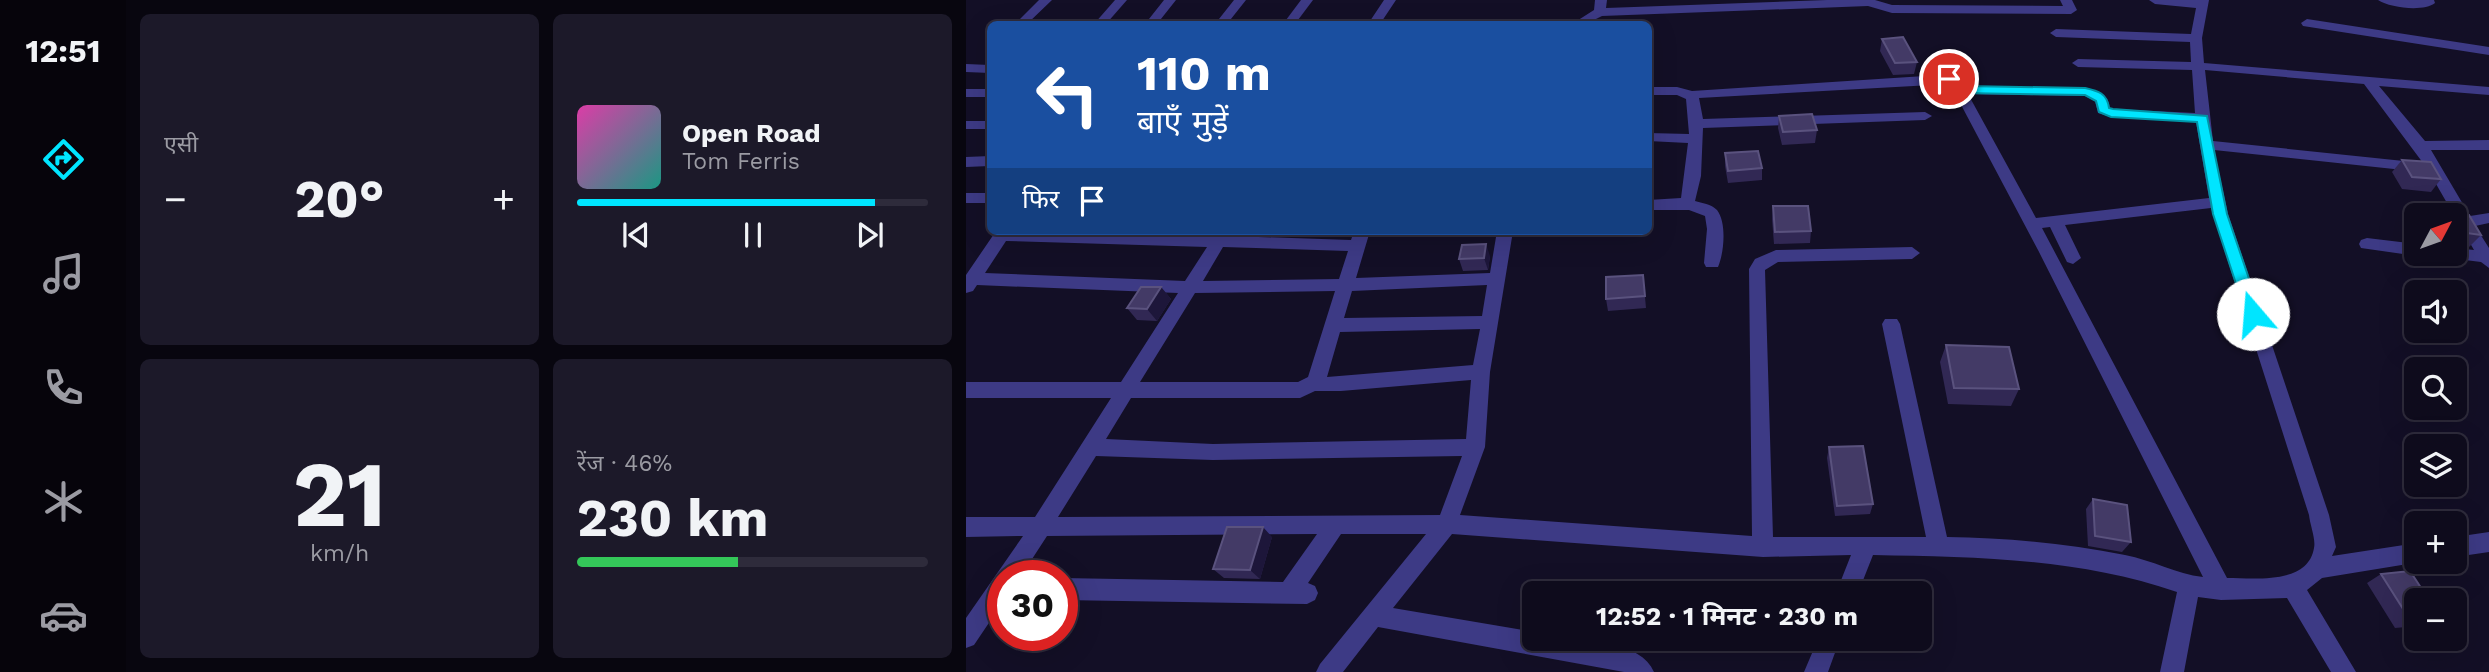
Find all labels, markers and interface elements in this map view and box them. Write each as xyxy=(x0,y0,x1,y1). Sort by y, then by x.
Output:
text: 12:51 xyxy=(26,32,100,70)
text: 110 m xyxy=(1137,44,1271,102)
icon: left xyxy=(1022,49,1113,140)
pin xyxy=(1919,49,1979,109)
icon: arrive xyxy=(1930,60,1968,98)
text: बाएँ मुड़ें xyxy=(1137,103,1228,141)
text: Open Road xyxy=(682,118,820,148)
text: एसी xyxy=(164,131,198,158)
icon: directions xyxy=(39,135,88,184)
text: Tom Ferris xyxy=(682,148,800,175)
text: 20° xyxy=(294,169,385,230)
text: − xyxy=(164,177,187,221)
text: + xyxy=(492,177,515,221)
icon: arrive xyxy=(1073,182,1111,220)
text: फिर xyxy=(1022,184,1059,214)
north arrow xyxy=(2404,203,2468,266)
map controls xyxy=(2404,203,2467,651)
icon: previous xyxy=(617,216,655,254)
icon: pause xyxy=(734,216,772,254)
icon: next xyxy=(851,216,889,254)
icon: music xyxy=(39,249,88,298)
position arrow xyxy=(2216,277,2290,351)
button: sound xyxy=(2404,280,2467,343)
button: search xyxy=(2404,357,2467,420)
icon: phone xyxy=(39,363,88,412)
button: layers xyxy=(2404,434,2467,497)
text: 21 xyxy=(293,441,386,548)
text: रेंज · 46% xyxy=(577,450,672,477)
icon: climate xyxy=(39,477,88,526)
text: 230 km xyxy=(577,488,768,549)
button: + xyxy=(2404,511,2467,574)
text: km/h xyxy=(310,540,369,567)
speed limit sign: 30 xyxy=(987,560,1078,651)
button: − xyxy=(2404,588,2467,651)
icon: car xyxy=(39,591,88,640)
text: 12:52 · 1 मिनट · 230 m xyxy=(1596,601,1858,631)

